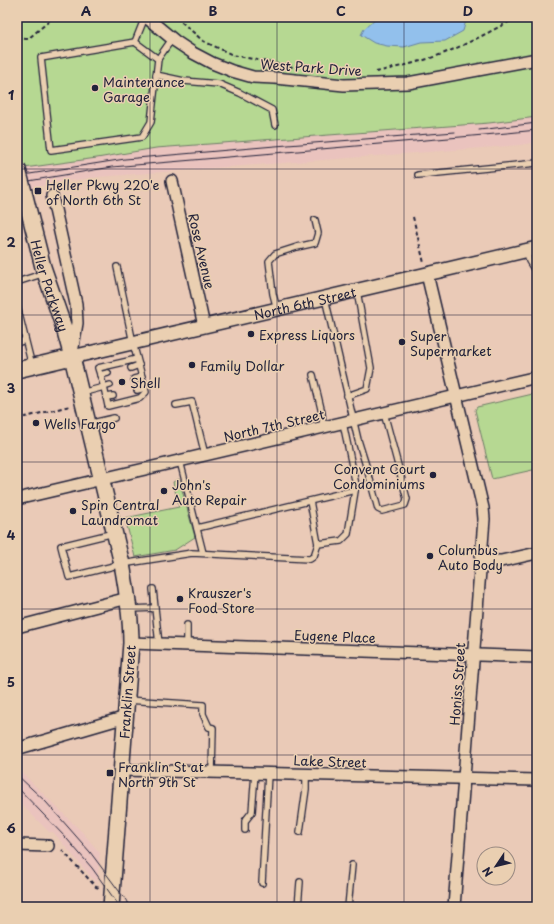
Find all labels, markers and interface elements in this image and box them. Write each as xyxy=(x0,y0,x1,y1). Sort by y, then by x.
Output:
text: A xyxy=(81,1,91,20)
text: B xyxy=(209,1,218,20)
text: C xyxy=(336,1,346,20)
text: D xyxy=(463,1,473,20)
street label: West Park Drive xyxy=(260,54,362,80)
place label: Maintenance Garage xyxy=(103,72,185,106)
marker: Maintenance Garage xyxy=(90,83,100,93)
text: 1 xyxy=(8,85,14,104)
place label: Heller Pkwy 220'e of North 6th St xyxy=(46,175,159,209)
marker: Heller Pkwy 220'e of North 6th St xyxy=(33,186,43,196)
street label: Rose Avenue xyxy=(184,211,220,291)
text: 2 xyxy=(6,232,16,251)
street label: Heller Parkway xyxy=(27,237,74,334)
street label: North 6th Street xyxy=(252,281,358,324)
place label: Express Liquors xyxy=(259,325,355,344)
place label: Super Supermarket xyxy=(410,326,492,360)
marker: Express Liquors xyxy=(246,329,256,339)
marker: Super Supermarket xyxy=(397,337,407,347)
place label: Family Dollar xyxy=(200,356,285,375)
marker: Family Dollar xyxy=(187,360,197,370)
place label: Shell xyxy=(130,373,161,392)
marker: Shell xyxy=(117,377,127,387)
text: 3 xyxy=(7,378,16,397)
street label: North 7th Street xyxy=(222,404,326,446)
place label: Wells Fargo xyxy=(44,414,116,433)
marker: Wells Fargo xyxy=(31,418,41,428)
place label: Convent Court Condominiums xyxy=(333,459,425,493)
marker: Convent Court Condominiums xyxy=(428,470,438,480)
place label: John's Auto Repair xyxy=(172,475,246,509)
marker: John's Auto Repair xyxy=(159,486,169,496)
place label: Spin Central Laundromat xyxy=(81,495,159,529)
marker: Spin Central Laundromat xyxy=(68,506,78,516)
text: 4 xyxy=(7,525,16,544)
place label: Columbus Auto Body xyxy=(438,540,503,574)
marker: Columbus Auto Body xyxy=(425,551,435,561)
place label: Krauszer's Food Store xyxy=(188,583,255,617)
marker: Krauszer's Food Store xyxy=(175,594,185,604)
street label: Eugene Place xyxy=(294,625,376,647)
street label: Honiss Street xyxy=(445,642,469,726)
street label: Franklin Street xyxy=(114,644,140,740)
text: 5 xyxy=(7,672,15,691)
street label: Lake Street xyxy=(293,750,367,772)
place label: Franklin St at North 9th St xyxy=(118,757,204,791)
marker: Franklin St at North 9th St xyxy=(105,768,115,778)
text: 6 xyxy=(6,818,16,837)
north arrow xyxy=(476,846,516,886)
text: N xyxy=(478,863,497,880)

